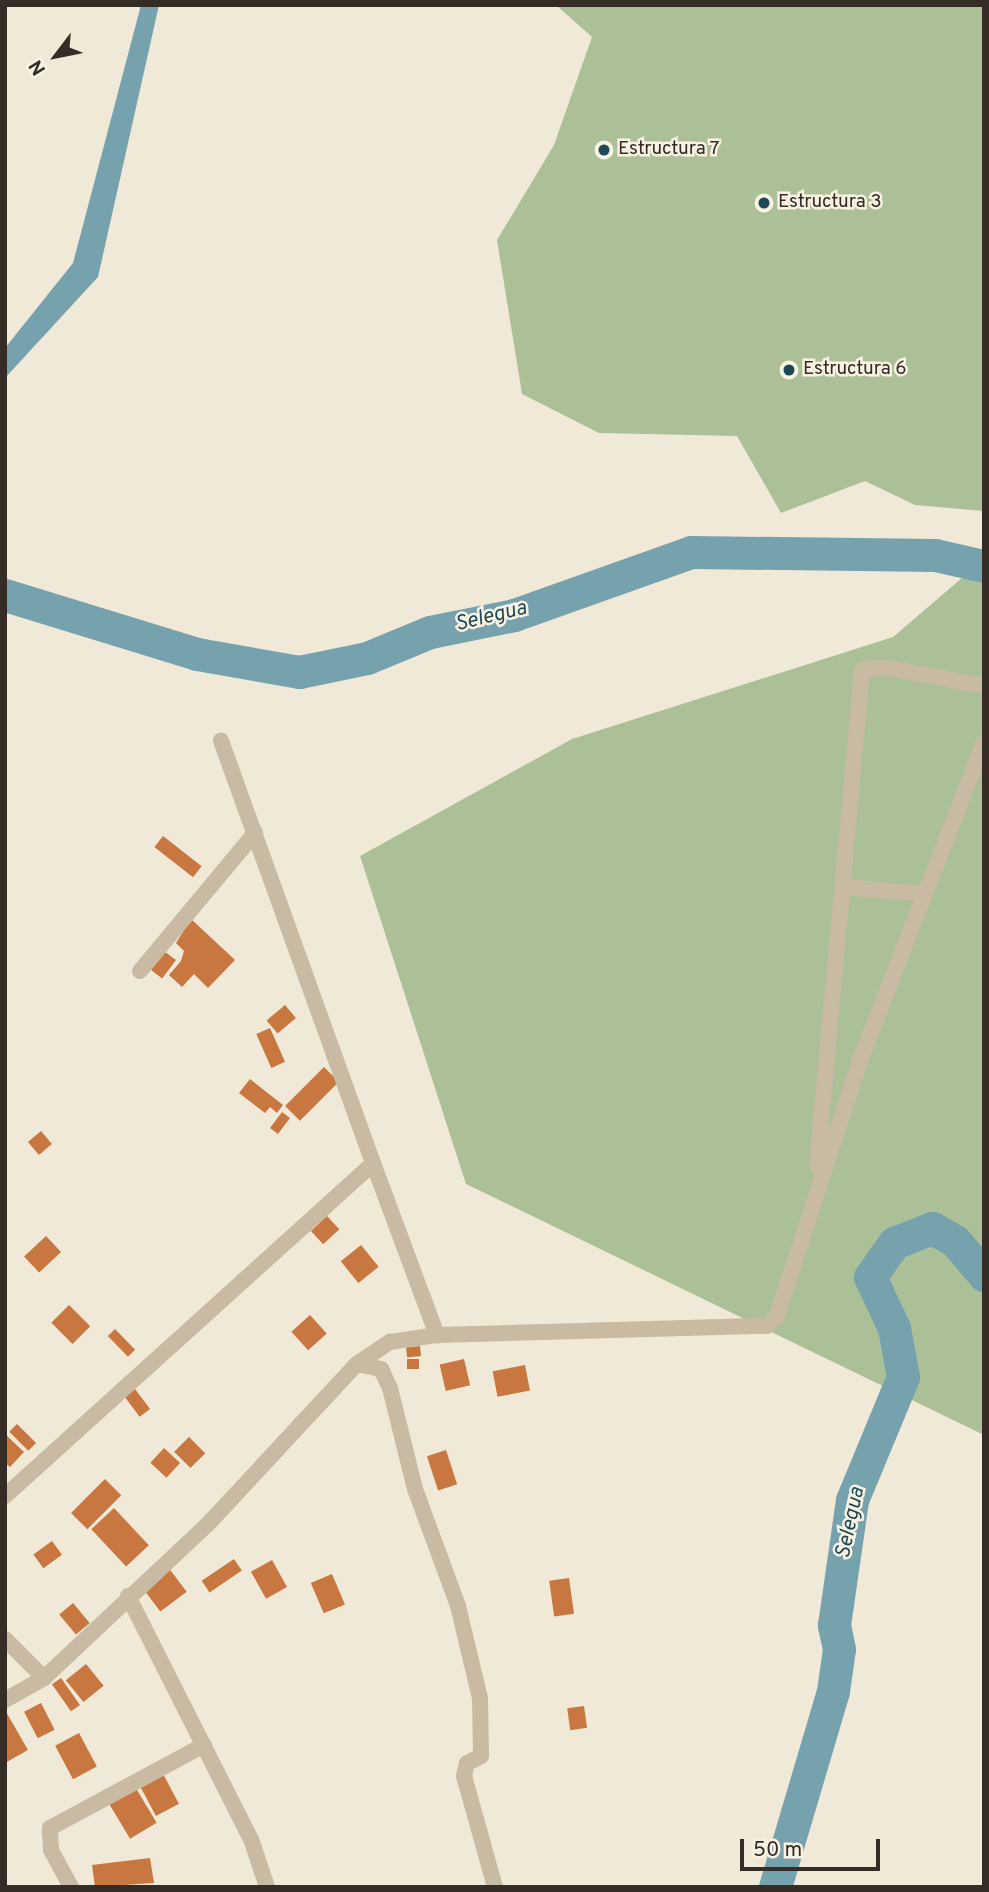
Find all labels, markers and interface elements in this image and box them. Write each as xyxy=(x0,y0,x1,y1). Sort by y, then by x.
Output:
north arrow xyxy=(21,21,91,91)
text: N xyxy=(24,55,52,79)
place label: Estructura 7 xyxy=(618,139,720,161)
marker: Estructura 7 xyxy=(596,142,612,158)
place label: Estructura 3 xyxy=(778,192,882,214)
marker: Estructura 3 xyxy=(756,195,772,211)
place label: Estructura 6 xyxy=(803,359,907,381)
marker: Estructura 6 xyxy=(781,362,797,378)
water label: Selegua xyxy=(453,596,529,638)
water label: Selegua xyxy=(831,1485,871,1561)
scale bar xyxy=(744,1826,884,1870)
text: 50 m xyxy=(753,1837,802,1864)

